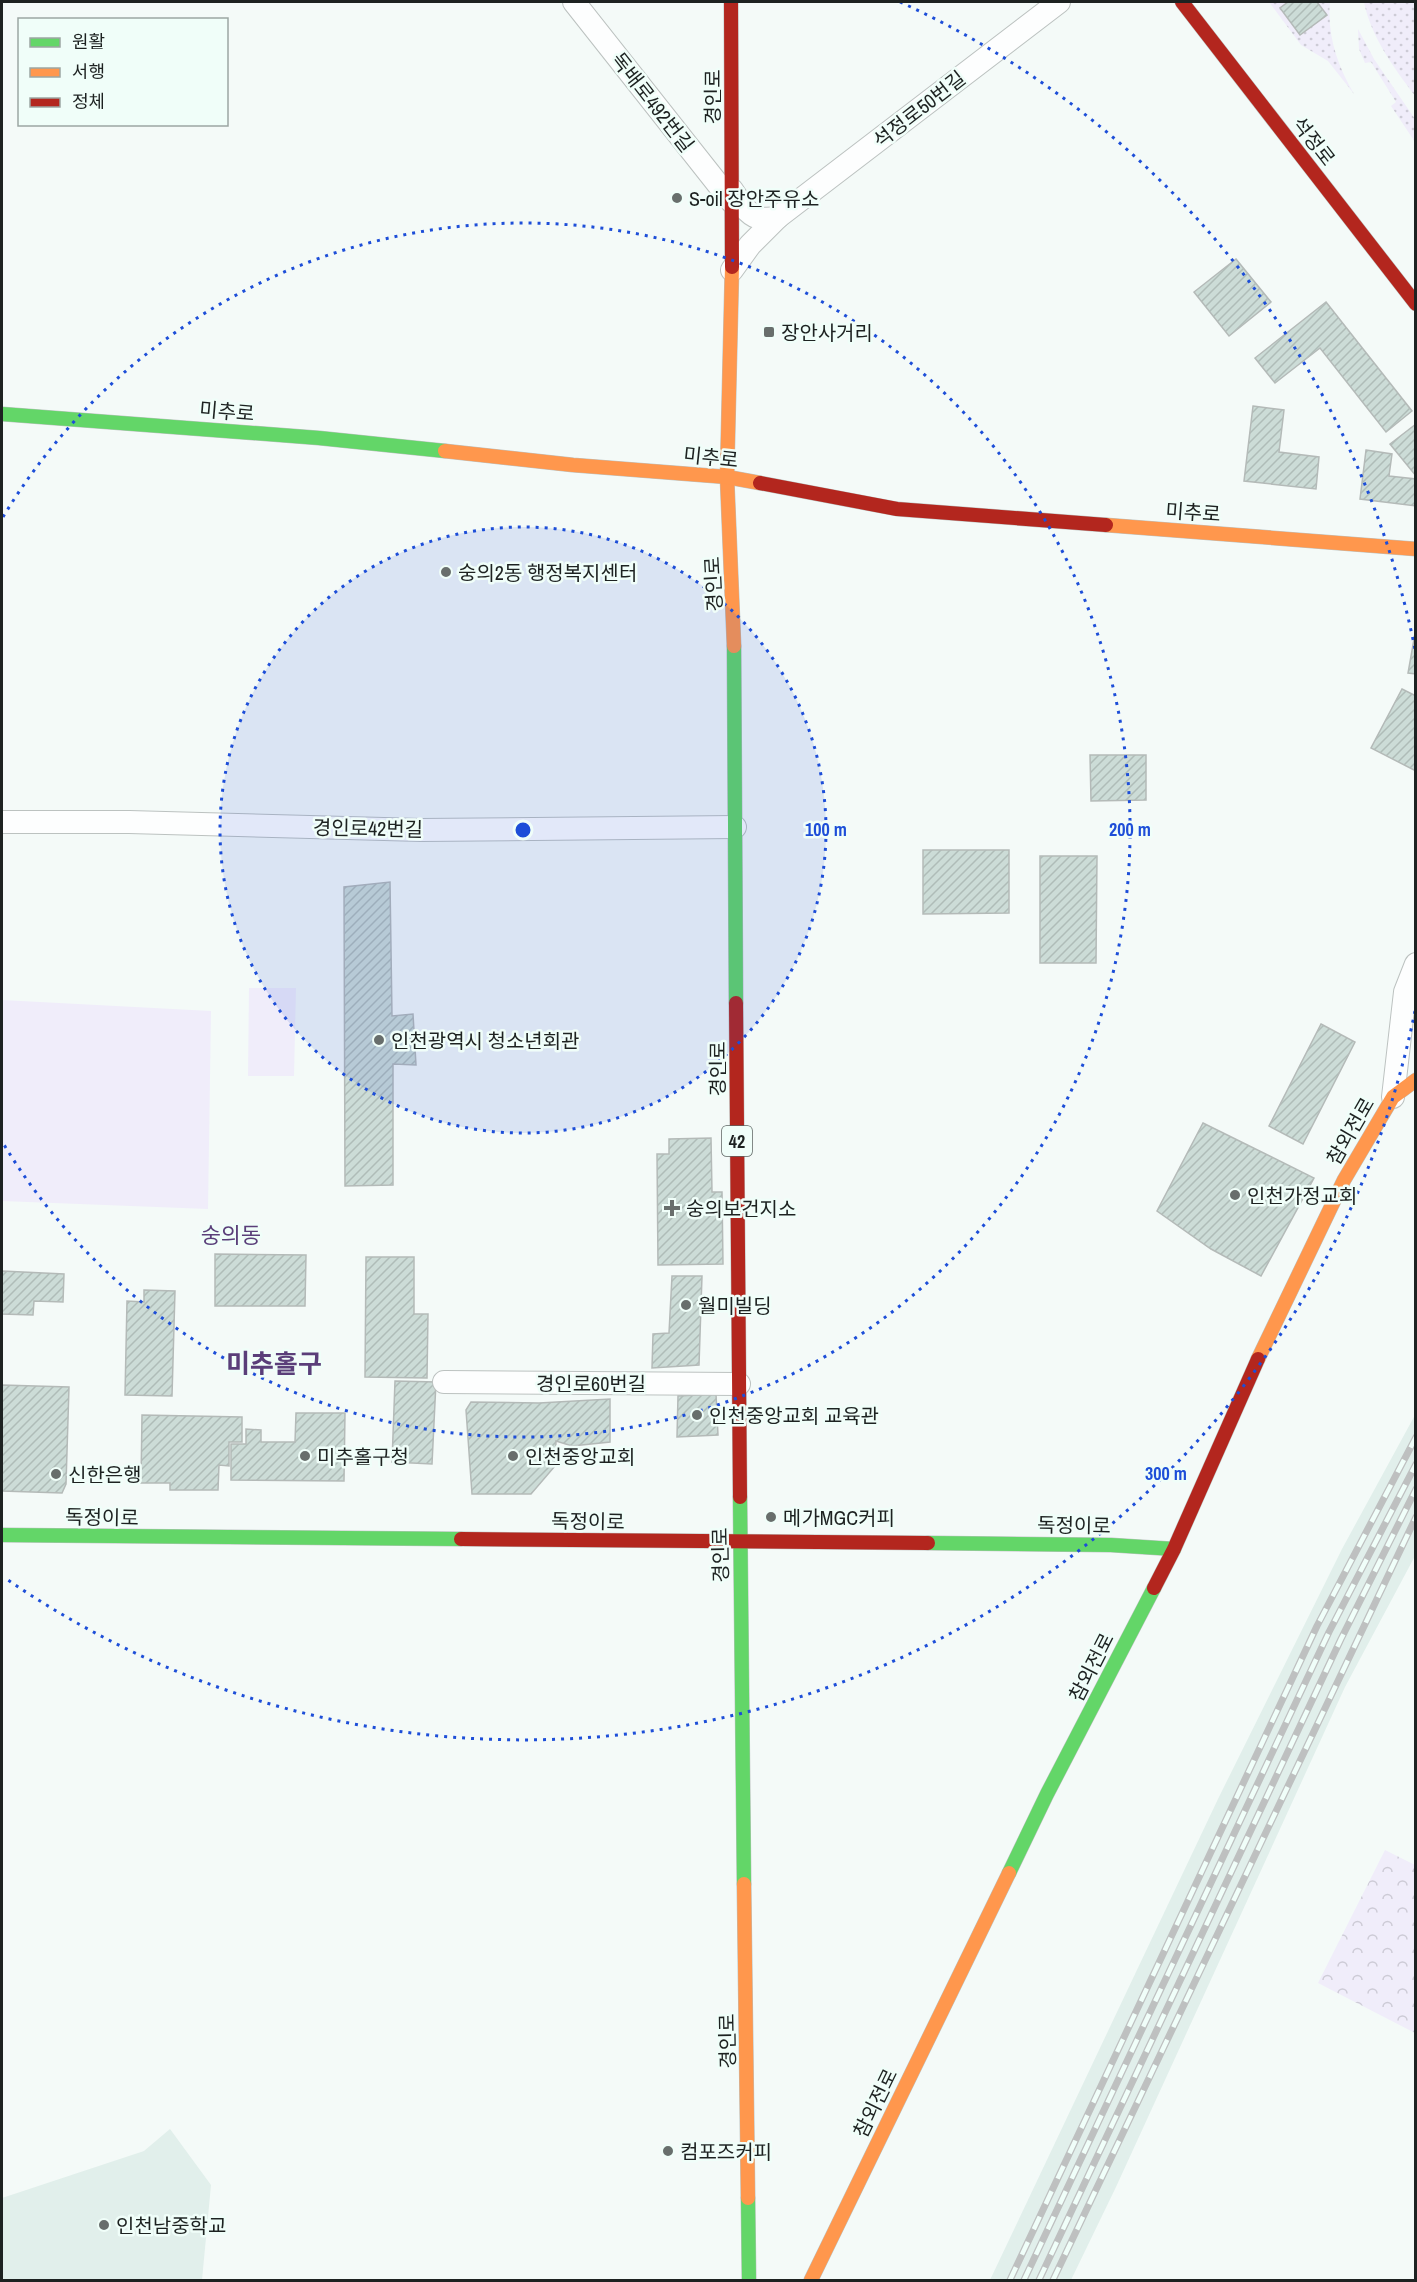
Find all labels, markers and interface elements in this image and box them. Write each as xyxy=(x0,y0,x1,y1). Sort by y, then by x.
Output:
legend xyxy=(18,18,228,126)
text: 원활 xyxy=(72,29,105,54)
street label: 독배로492번길 xyxy=(606,47,700,157)
text: 서행 xyxy=(72,59,105,84)
street label: 석정로50번길 xyxy=(867,64,971,154)
street label: 경인로 xyxy=(699,69,726,125)
text: 정체 xyxy=(72,89,105,114)
street label: 석정로 xyxy=(1286,111,1342,171)
place label: S-oil 장안주유소 xyxy=(689,185,819,212)
marker: S-oil 장안주유소 xyxy=(670,191,684,205)
place label: 장안사거리 xyxy=(781,319,873,346)
marker: 장안사거리 xyxy=(762,325,776,339)
street label: 미추로 xyxy=(198,395,256,427)
street label: 미추로 xyxy=(682,441,740,473)
street label: 미추로 xyxy=(1165,497,1221,527)
street label: 경인로 xyxy=(698,556,728,612)
place label: 숭의2동 행정복지센터 xyxy=(458,559,637,586)
marker: 숭의2동 행정복지센터 xyxy=(439,565,453,579)
street label: 경인로42번길 xyxy=(313,814,423,842)
text: 100 m xyxy=(805,817,847,842)
text: 200 m xyxy=(1109,817,1151,842)
centre of rings xyxy=(513,820,533,840)
place label: 인천광역시 청소년회관 xyxy=(391,1027,580,1054)
marker: 인천광역시 청소년회관 xyxy=(372,1033,386,1047)
street label: 경인로 xyxy=(704,1041,731,1097)
street label: 참외전로 xyxy=(1320,1092,1380,1170)
road number: 42 xyxy=(722,1126,752,1156)
place label: 인천가정교회 xyxy=(1247,1182,1357,1209)
marker: 인천가정교회 xyxy=(1228,1188,1242,1202)
place label: 숭의보건지소 xyxy=(686,1195,796,1222)
marker: 숭의보건지소 xyxy=(663,1199,681,1217)
district label: 숭의동 xyxy=(201,1220,261,1250)
place label: 월미빌딩 xyxy=(698,1292,772,1319)
marker: 월미빌딩 xyxy=(679,1298,693,1312)
district label: 미추홀구 xyxy=(226,1346,322,1381)
street label: 경인로60번길 xyxy=(536,1370,646,1397)
place label: 인천중앙교회 교육관 xyxy=(709,1402,879,1429)
marker: 인천중앙교회 교육관 xyxy=(690,1408,704,1422)
place label: 미추홀구청 xyxy=(317,1443,409,1470)
place label: 인천중앙교회 xyxy=(525,1443,635,1470)
marker: 미추홀구청 xyxy=(298,1449,312,1463)
marker: 인천중앙교회 xyxy=(506,1449,520,1463)
place label: 신한은행 xyxy=(68,1461,142,1488)
text: 300 m xyxy=(1145,1461,1187,1486)
marker: 신한은행 xyxy=(49,1467,63,1481)
street label: 독정이로 xyxy=(65,1503,139,1531)
place label: 메가MGC커피 xyxy=(783,1504,895,1531)
street label: 독정이로 xyxy=(551,1507,625,1535)
marker: 메가MGC커피 xyxy=(764,1510,778,1524)
street label: 독정이로 xyxy=(1037,1511,1111,1539)
street label: 경인로 xyxy=(706,1527,734,1583)
street label: 참외전로 xyxy=(1062,1628,1120,1706)
street label: 경인로 xyxy=(713,2013,741,2069)
street label: 참외전로 xyxy=(847,2064,903,2142)
place label: 컴포즈커피 xyxy=(680,2138,772,2165)
marker: 컴포즈커피 xyxy=(661,2144,675,2158)
place label: 인천남중학교 xyxy=(116,2212,226,2239)
marker: 인천남중학교 xyxy=(97,2218,111,2232)

